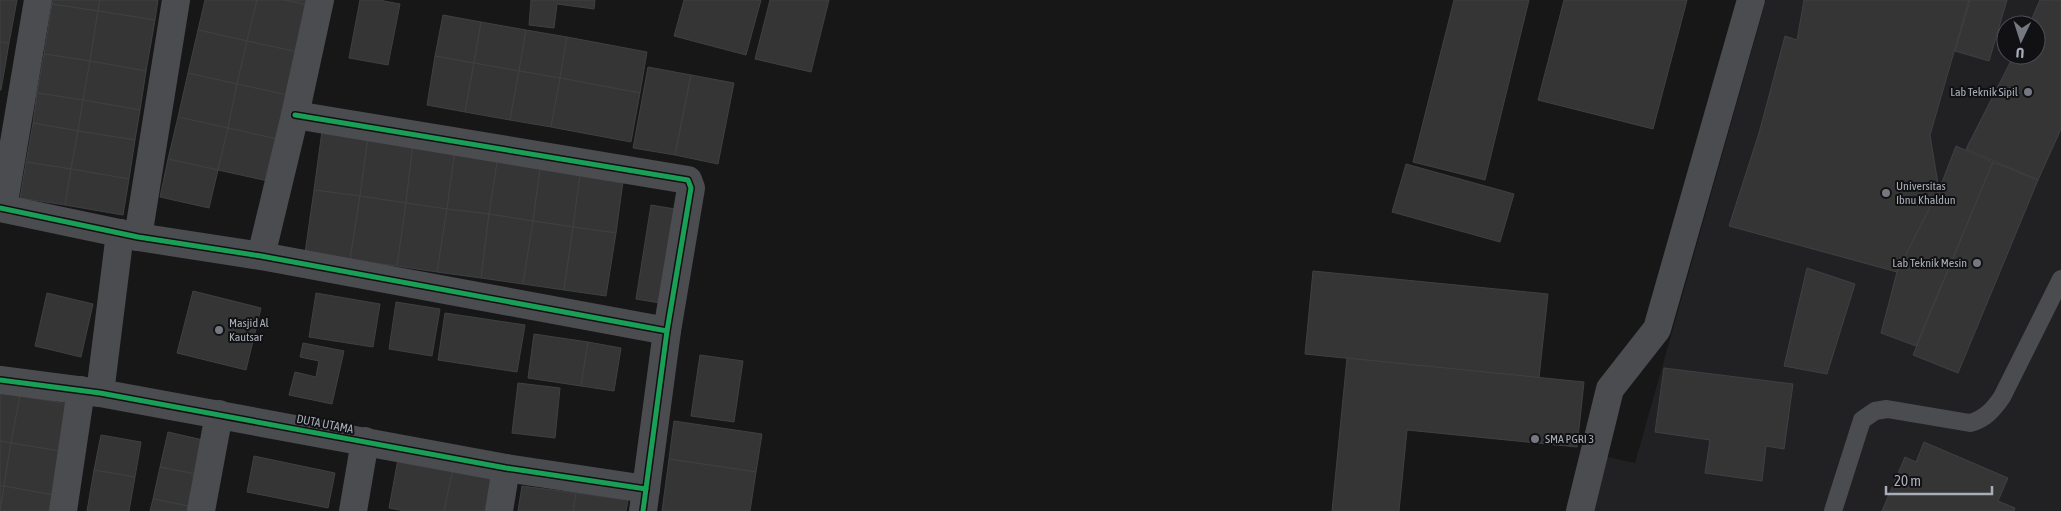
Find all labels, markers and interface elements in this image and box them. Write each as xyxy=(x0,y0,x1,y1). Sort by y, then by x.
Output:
north arrow xyxy=(1996,15,2046,65)
text: U xyxy=(2015,45,2025,61)
place label: Lab Teknik Sipil xyxy=(1950,85,2019,99)
marker: Lab Teknik Sipil xyxy=(2022,86,2034,98)
place label: Universitas Ibnu Khaldun xyxy=(1896,179,1956,207)
marker: Universitas Ibnu Khaldun xyxy=(1880,187,1892,199)
place label: Lab Teknik Mesin xyxy=(1892,256,1967,270)
marker: Lab Teknik Mesin xyxy=(1971,257,1983,269)
place label: Masjid Al Kautsar xyxy=(229,316,270,344)
marker: Masjid Al Kautsar xyxy=(213,324,225,336)
street label: DUTA UTAMA xyxy=(295,412,355,436)
place label: SMA PGRI 3 xyxy=(1545,432,1594,446)
marker: SMA PGRI 3 xyxy=(1529,433,1541,445)
scale bar xyxy=(1886,464,1992,496)
text: 20 m xyxy=(1894,472,1921,489)

